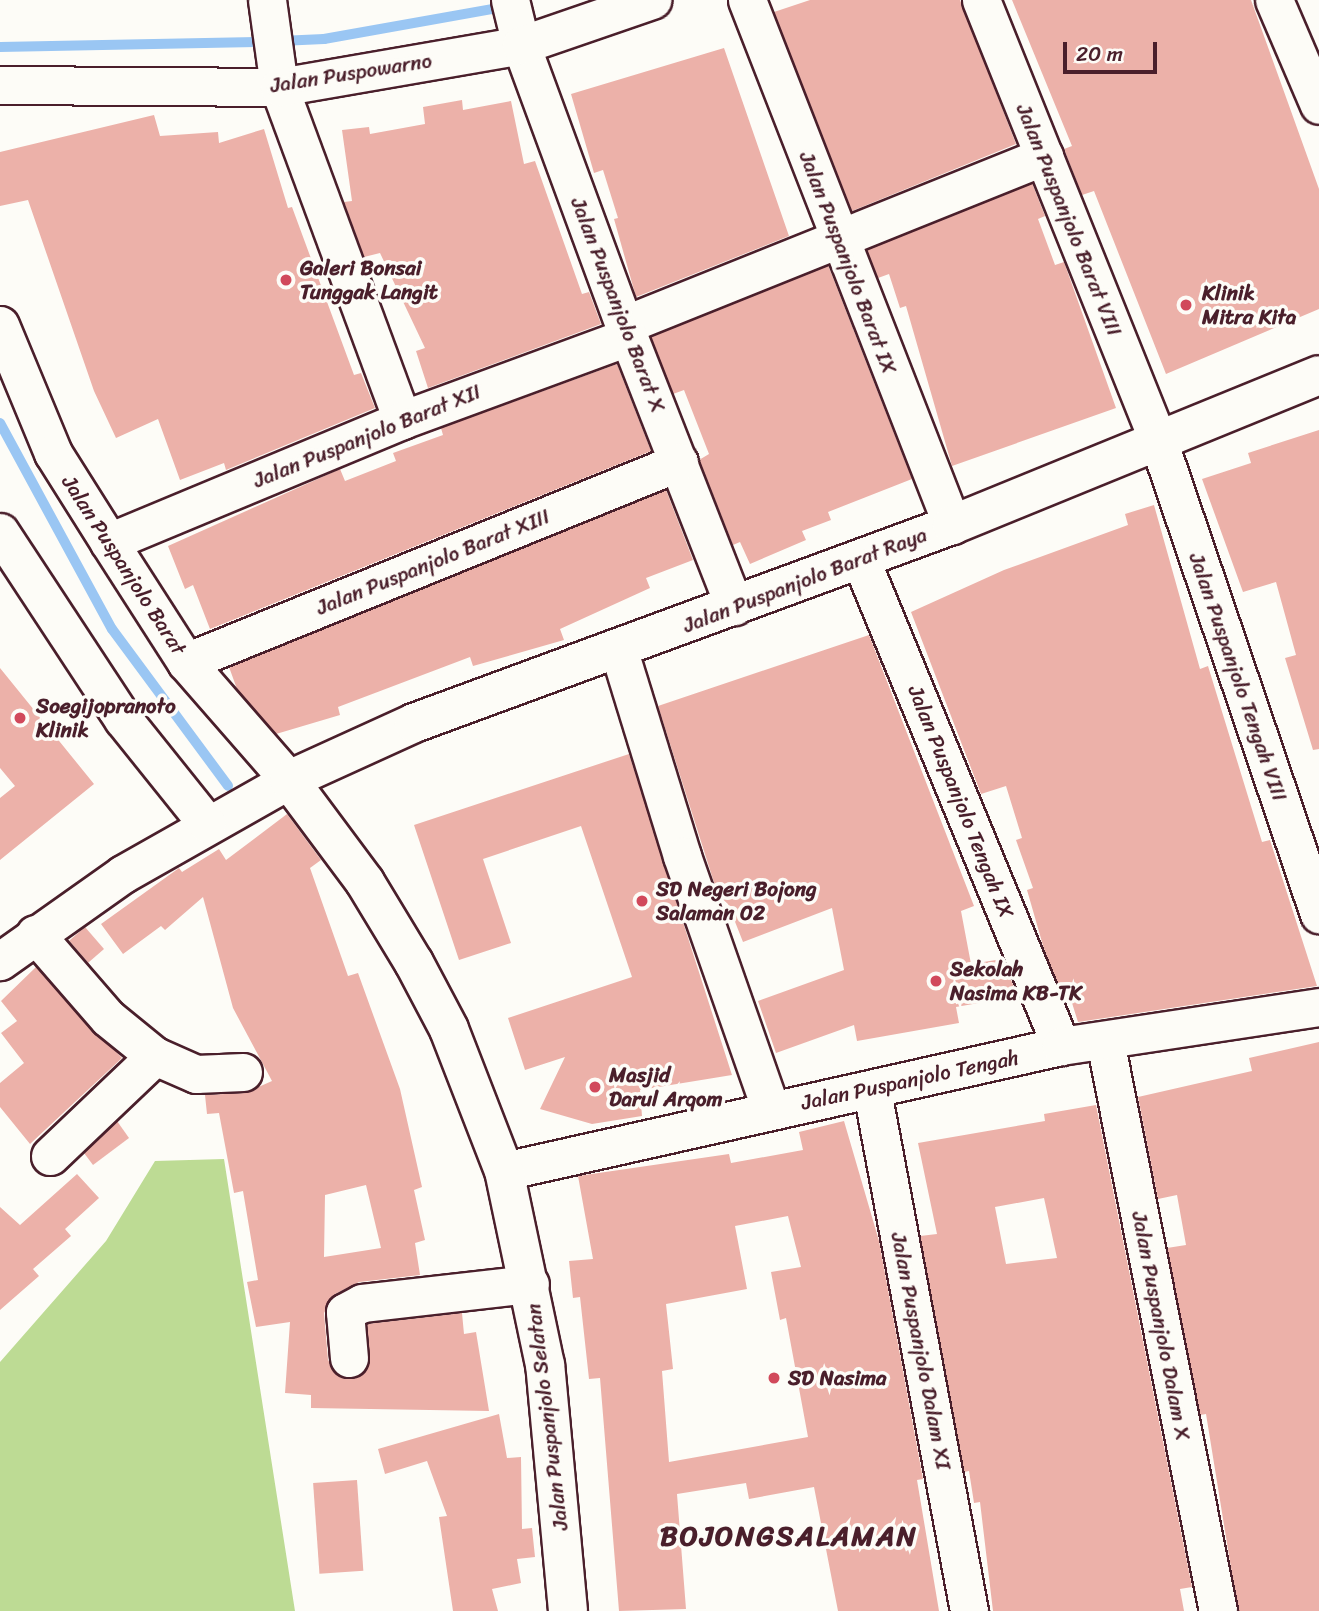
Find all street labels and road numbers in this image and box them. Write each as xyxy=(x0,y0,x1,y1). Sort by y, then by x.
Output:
street label: Jalan Puspowarno xyxy=(268,48,434,98)
street label: Jalan Puspanjolo Barat VIII xyxy=(1010,99,1128,341)
street label: Jalan Puspanjolo Barat IX xyxy=(793,147,903,379)
street label: Jalan Puspanjolo Barat X xyxy=(565,193,671,417)
street label: Jalan Puspanjolo Barat XII xyxy=(248,378,486,494)
street label: Jalan Puspanjolo Barat xyxy=(56,469,192,661)
street label: Jalan Puspanjolo Barat XIII xyxy=(311,503,555,621)
street label: Jalan Puspanjolo Barat Raya xyxy=(678,521,932,639)
street label: Jalan Puspanjolo Tengah VIII xyxy=(1183,549,1293,805)
street label: Jalan Puspanjolo Tengah IX xyxy=(902,681,1020,923)
street label: Jalan Puspanjolo Tengah xyxy=(798,1044,1022,1116)
street label: Jalan Puspanjolo Dalam X xyxy=(1126,1208,1196,1444)
street label: Jalan Puspanjolo Dalam XI xyxy=(885,1229,957,1473)
street label: Jalan Puspanjolo Selatan xyxy=(520,1301,574,1533)

